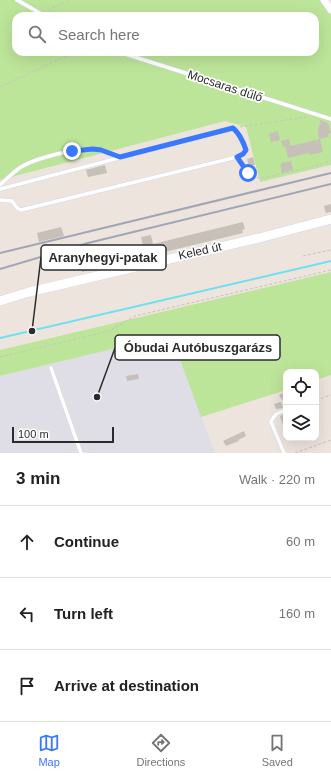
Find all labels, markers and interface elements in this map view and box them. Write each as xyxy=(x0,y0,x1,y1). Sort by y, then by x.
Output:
search box xyxy=(12,12,319,56)
icon: search xyxy=(26,23,48,45)
text: Search here xyxy=(58,26,140,43)
street label: Mocsaras dűlő xyxy=(186,67,265,105)
route end xyxy=(63,142,81,160)
route start xyxy=(239,164,257,182)
street label: Keled út xyxy=(177,239,224,263)
callout: Aranyhegyi-patak xyxy=(41,245,166,270)
text: Aranyhegyi-patak xyxy=(48,250,158,265)
callout: Óbudai Autóbuszgarázs xyxy=(115,335,280,360)
text: Óbudai Autóbuszgarázs xyxy=(124,340,272,355)
map controls xyxy=(283,369,319,441)
button: locate xyxy=(283,369,319,405)
button: layers xyxy=(283,405,319,441)
scale bar xyxy=(12,425,114,444)
text: 100 m xyxy=(18,428,49,440)
text: 3 min xyxy=(16,469,60,488)
text: Walk · 220 m xyxy=(239,472,315,487)
icon: ahead xyxy=(16,531,38,553)
text: Continue xyxy=(54,533,119,550)
text: 60 m xyxy=(286,534,315,549)
icon: left xyxy=(16,603,38,625)
text: Turn left xyxy=(54,605,113,622)
text: 160 m xyxy=(279,606,315,621)
icon: arrive xyxy=(16,675,38,697)
text: Arrive at destination xyxy=(54,677,199,694)
tab: Map xyxy=(38,732,60,768)
tab: Directions xyxy=(136,732,185,768)
tab: Saved xyxy=(262,732,293,768)

